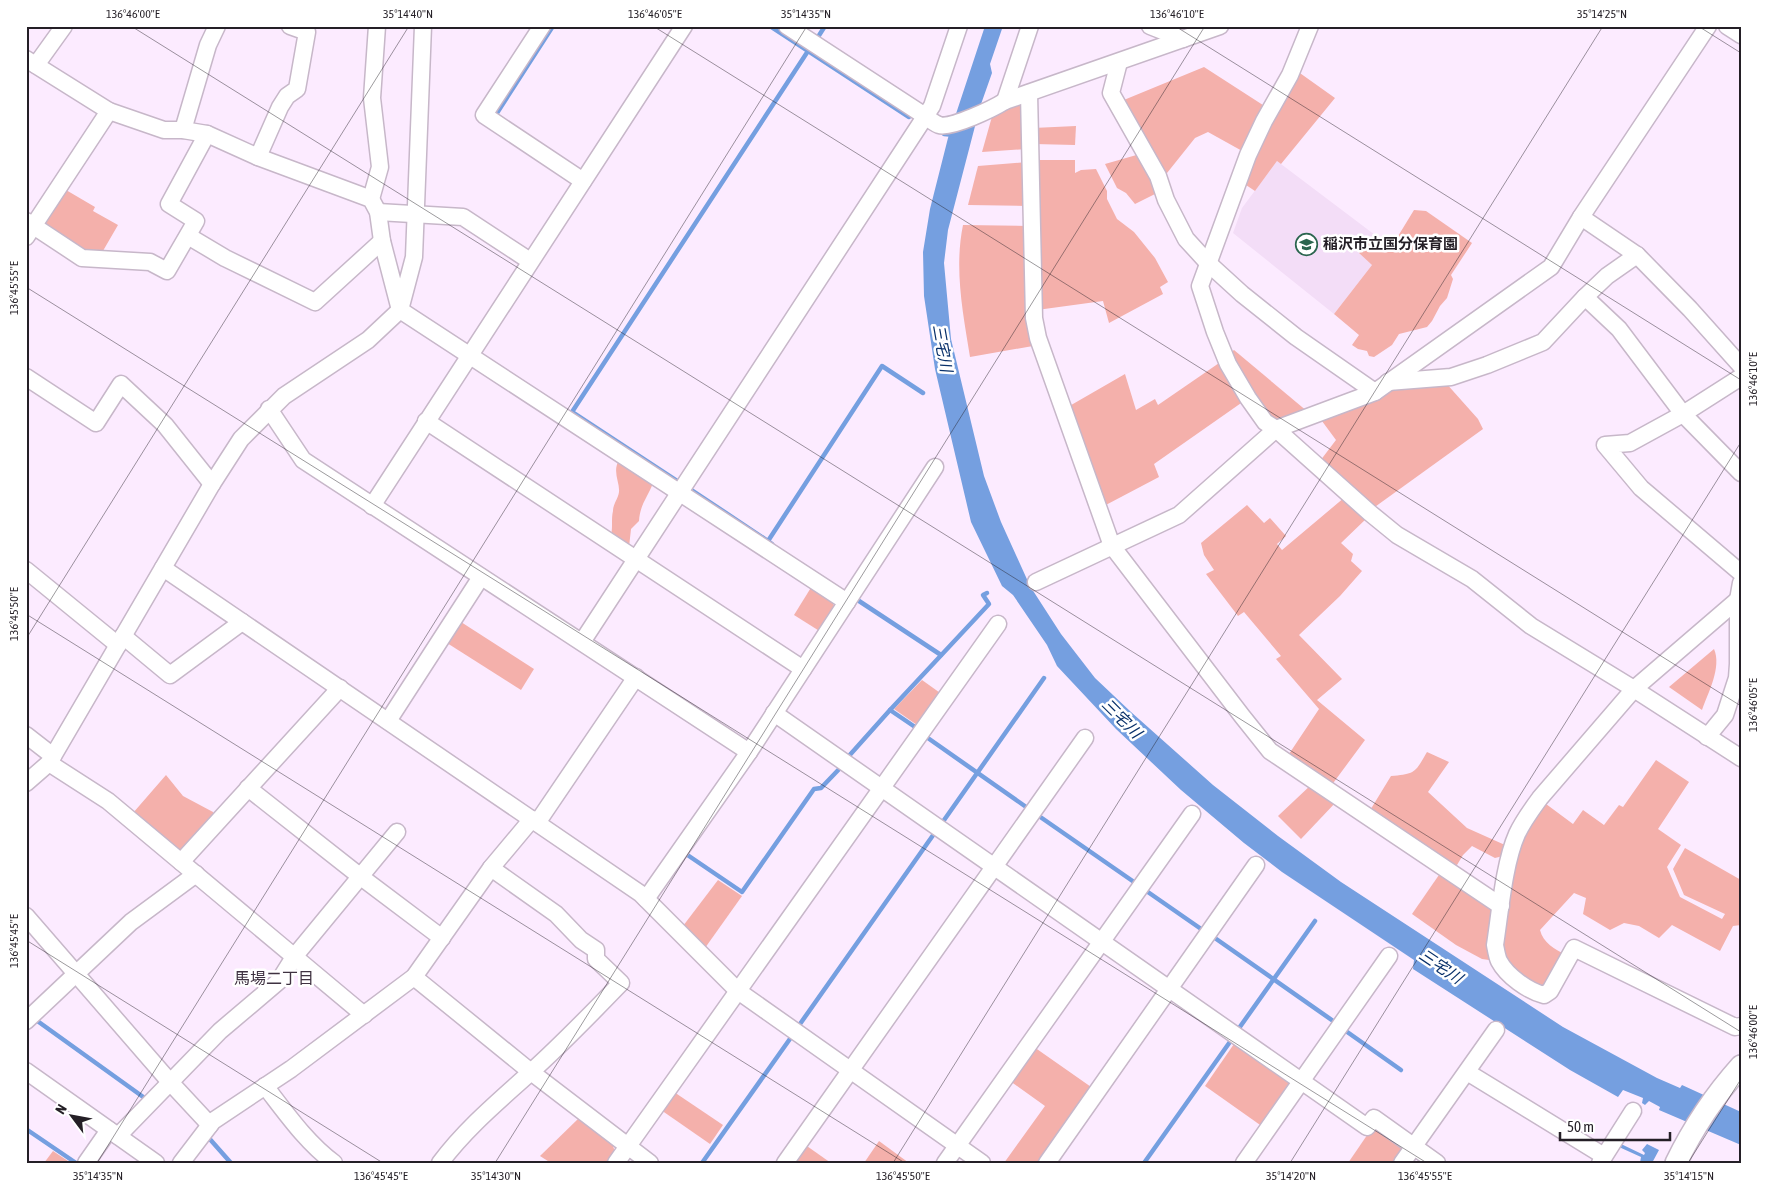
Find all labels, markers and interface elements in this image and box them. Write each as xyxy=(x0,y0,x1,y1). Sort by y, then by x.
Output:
text: 136°46'00"E xyxy=(106,7,160,21)
text: 35°14'40"N xyxy=(383,7,433,21)
text: 136°46'05"E xyxy=(628,7,682,21)
text: 35°14'35"N xyxy=(781,7,831,21)
text: 136°46'10"E xyxy=(1150,7,1204,21)
text: 35°14'25"N xyxy=(1577,7,1627,21)
school or university icon: 稲沢市立国分保育園 xyxy=(1295,232,1319,256)
place label: 稲沢市立国分保育園 xyxy=(1323,235,1458,252)
text: 136°45'55"E xyxy=(7,261,21,315)
water label: 三宅川 xyxy=(930,323,956,375)
text: 136°46'10"E xyxy=(1746,352,1760,406)
text: 136°45'50"E xyxy=(7,587,21,641)
text: 136°46'05"E xyxy=(1746,678,1760,732)
water label: 三宅川 xyxy=(1099,695,1147,743)
text: 136°45'45"E xyxy=(7,914,21,968)
water label: 三宅川 xyxy=(1416,945,1468,988)
district label: 馬場二丁目 xyxy=(234,969,314,987)
text: 136°46'00"E xyxy=(1746,1005,1760,1059)
north arrow xyxy=(48,1092,98,1142)
text: N xyxy=(52,1101,70,1117)
scale bar xyxy=(1560,1109,1670,1141)
text: 50 m xyxy=(1567,1118,1594,1135)
text: 35°14'35"N xyxy=(73,1169,123,1183)
text: 136°45'45"E xyxy=(354,1169,408,1183)
text: 35°14'30"N xyxy=(471,1169,521,1183)
text: 136°45'50"E xyxy=(876,1169,930,1183)
text: 35°14'20"N xyxy=(1266,1169,1316,1183)
text: 136°45'55"E xyxy=(1398,1169,1452,1183)
text: 35°14'15"N xyxy=(1664,1169,1714,1183)

